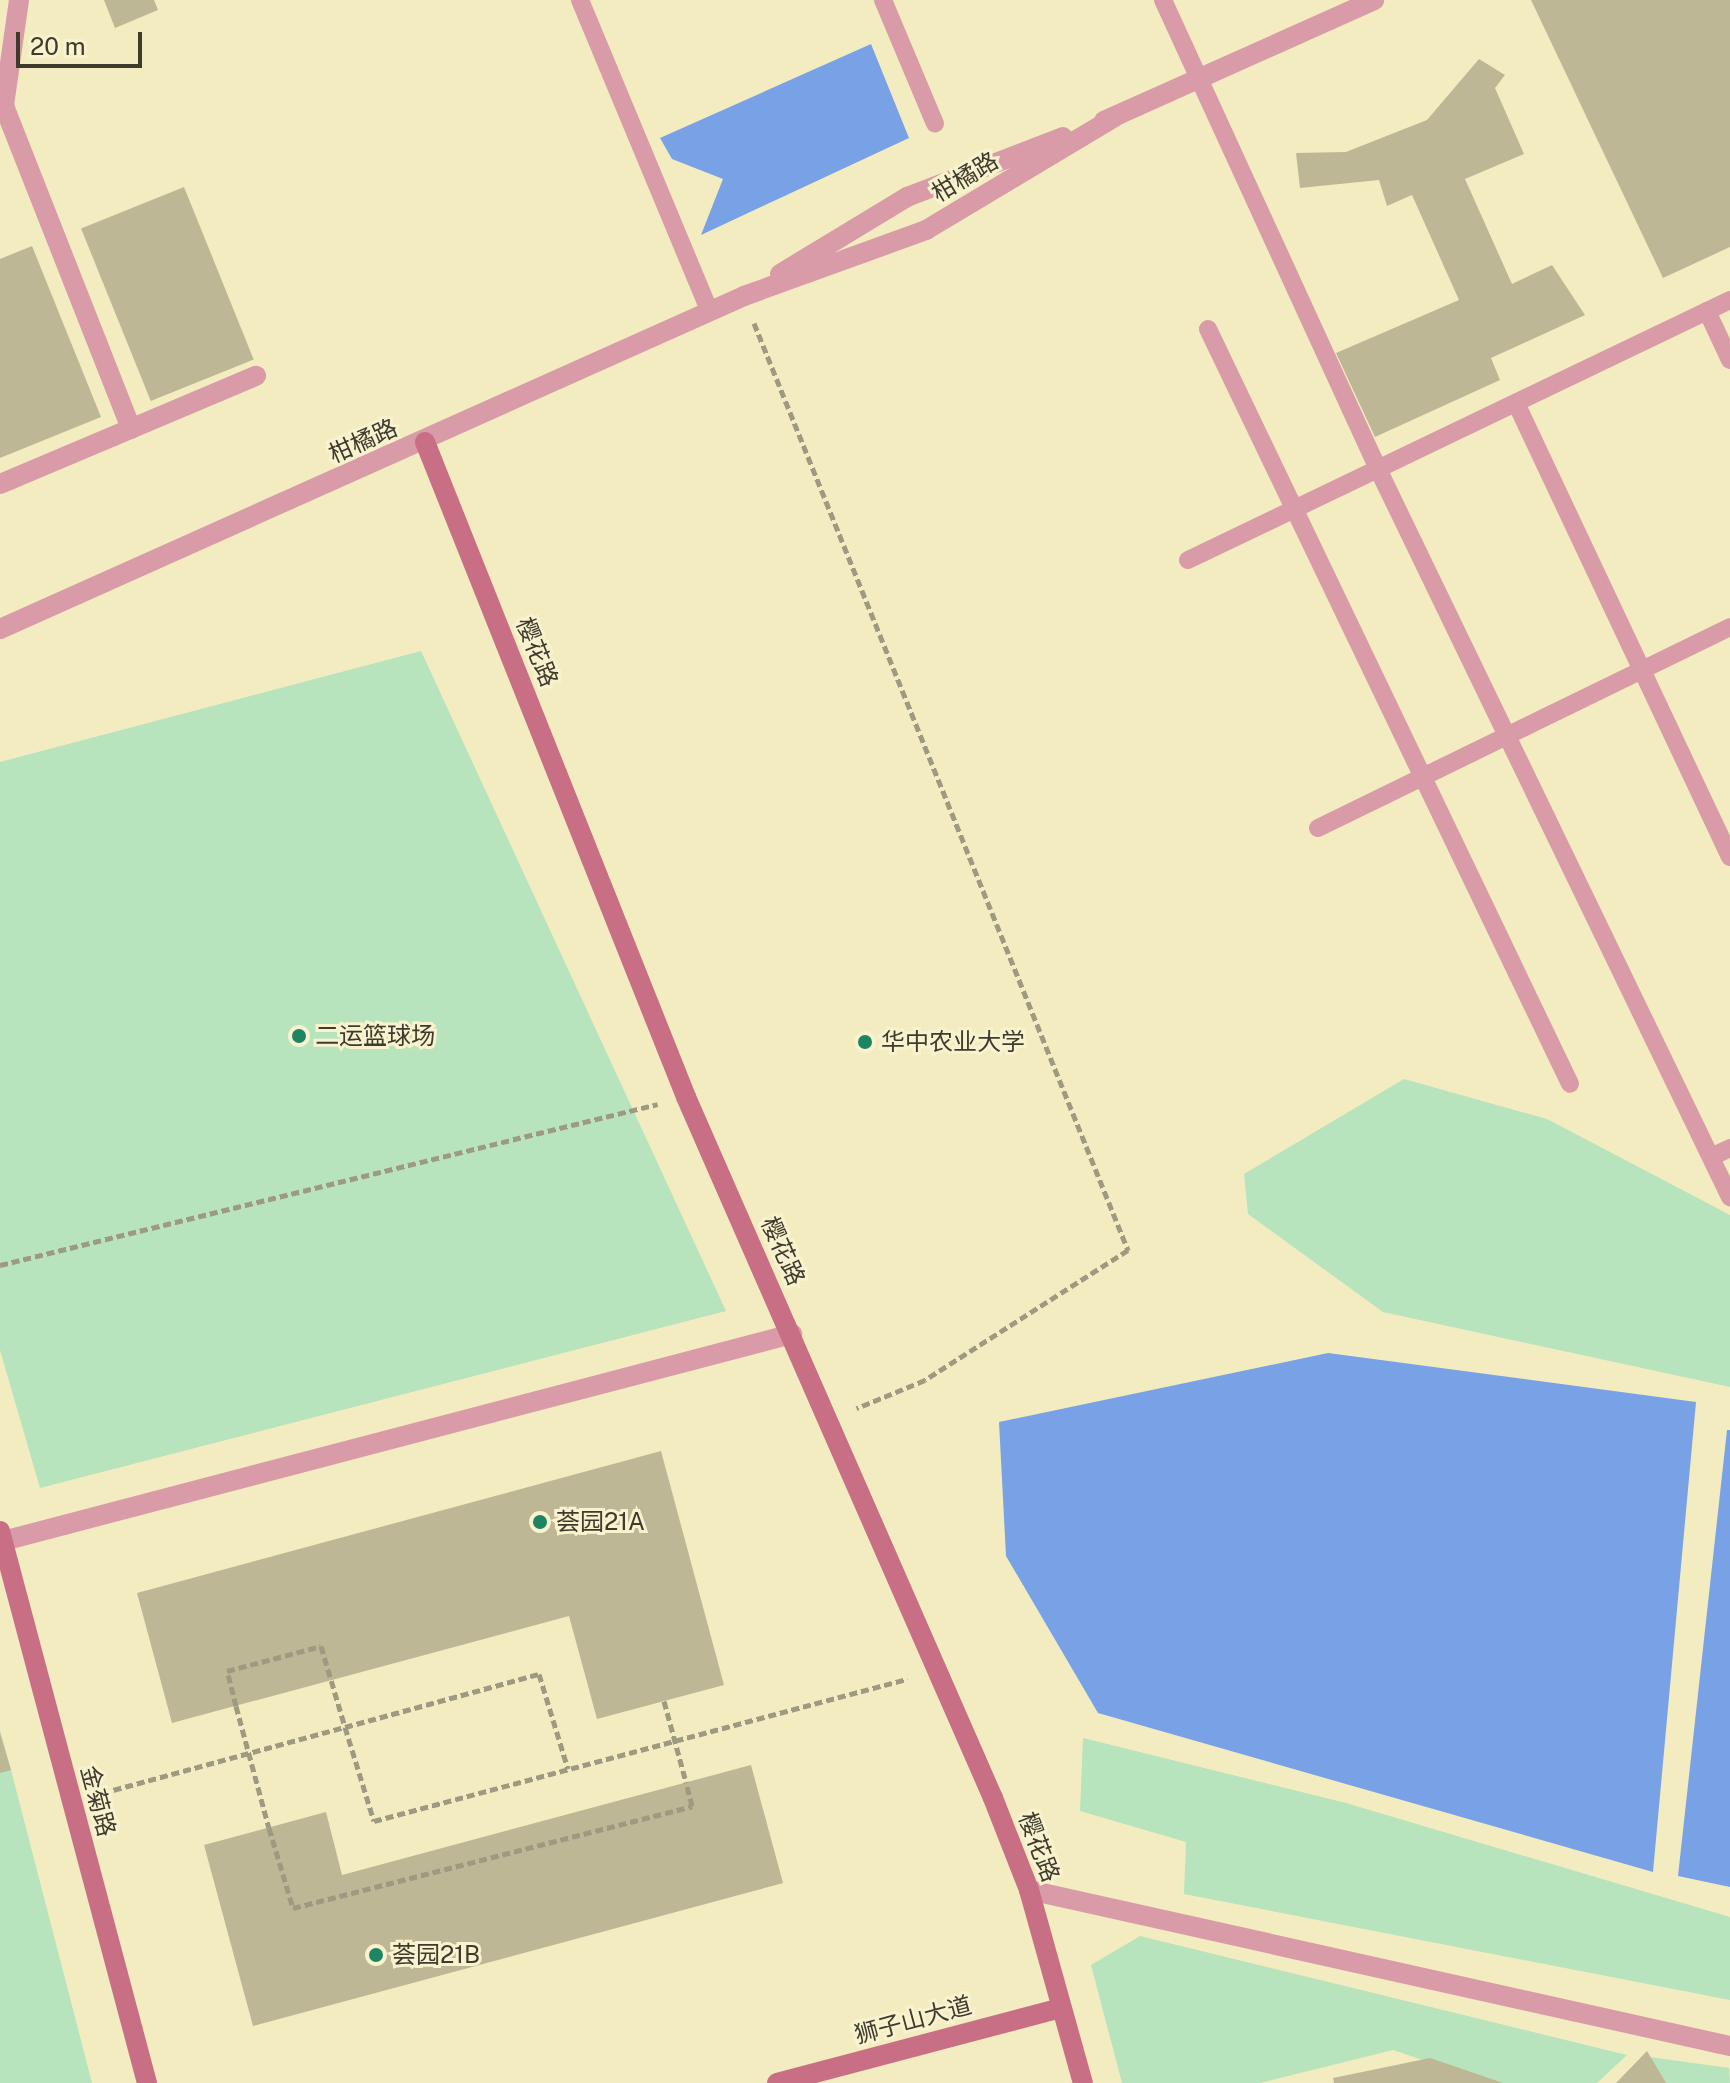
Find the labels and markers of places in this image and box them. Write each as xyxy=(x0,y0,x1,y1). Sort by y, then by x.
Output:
place label: 二运篮球场 xyxy=(315,1022,435,1050)
marker: 二运篮球场 xyxy=(290,1027,308,1045)
place label: 华中农业大学 xyxy=(881,1028,1025,1056)
marker: 华中农业大学 xyxy=(856,1033,874,1051)
place label: 荟园21A xyxy=(556,1508,645,1536)
marker: 荟园21A xyxy=(531,1513,549,1531)
place label: 荟园21B xyxy=(392,1941,480,1969)
marker: 荟园21B xyxy=(367,1946,385,1964)

